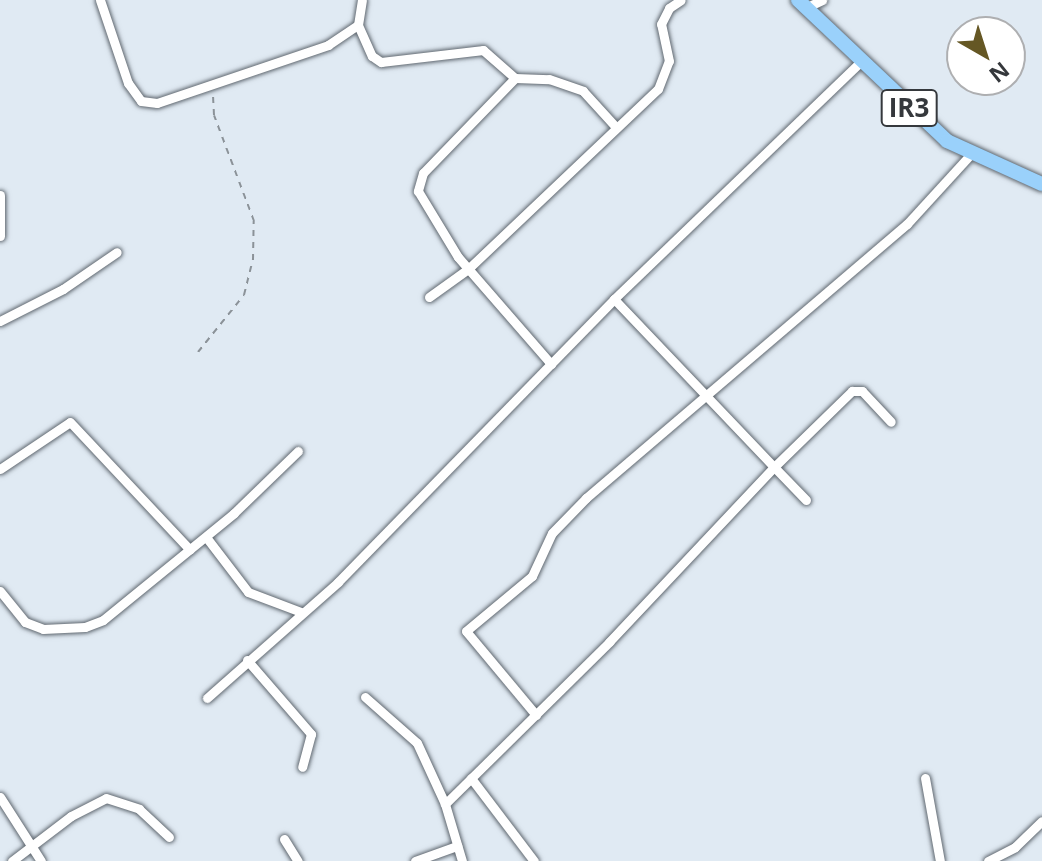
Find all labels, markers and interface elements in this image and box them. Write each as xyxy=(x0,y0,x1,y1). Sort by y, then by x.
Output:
north arrow xyxy=(946,16,1026,96)
text: N xyxy=(983,56,1016,90)
road number: IR3 xyxy=(879,86,939,130)

